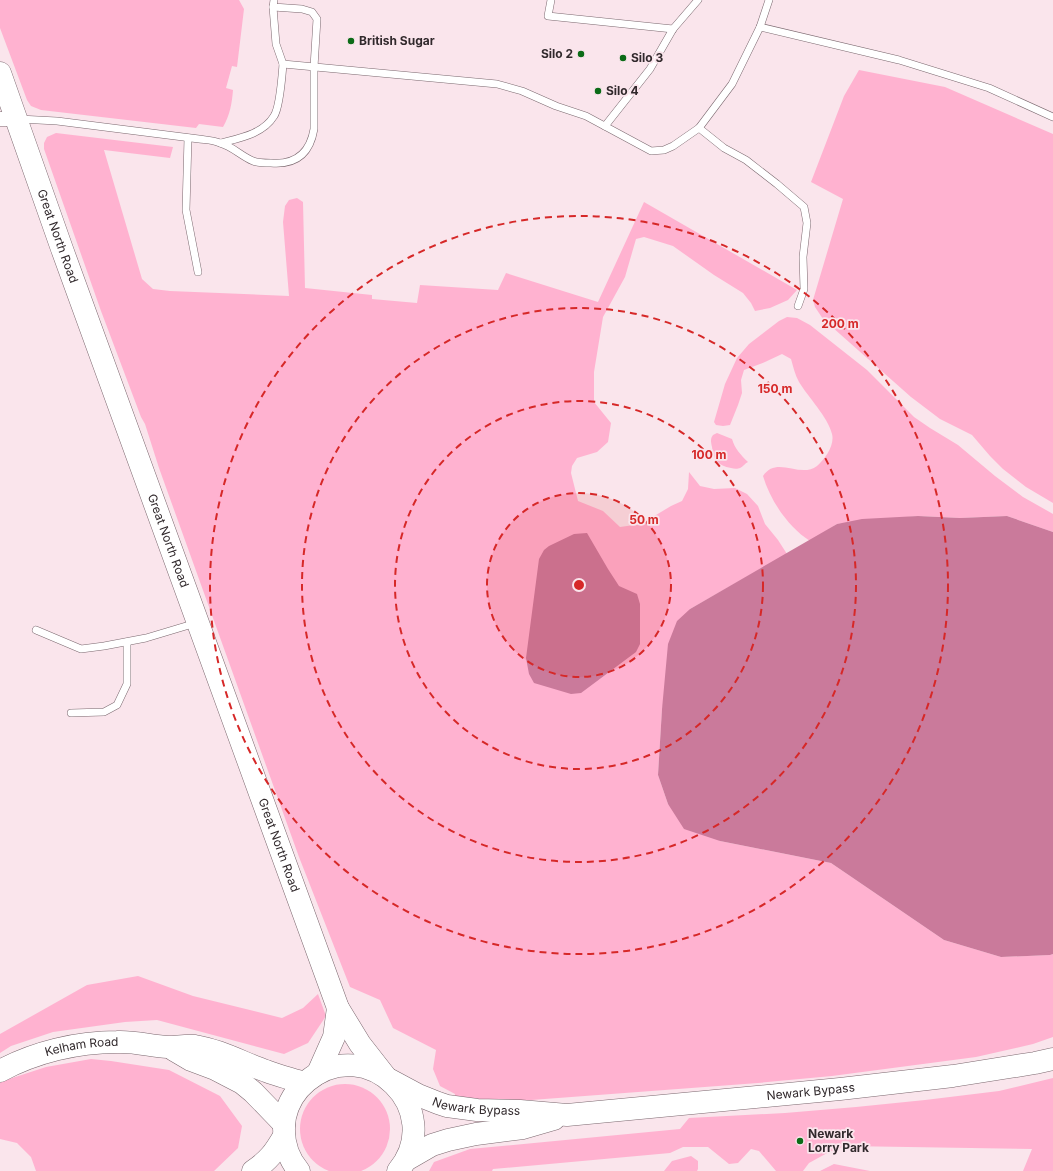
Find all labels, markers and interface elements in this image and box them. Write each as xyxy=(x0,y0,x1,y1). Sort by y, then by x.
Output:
place label: British Sugar xyxy=(359,33,435,48)
marker: British Sugar xyxy=(346,36,356,46)
place label: Silo 2 xyxy=(541,46,573,61)
marker: Silo 2 xyxy=(576,49,586,59)
place label: Silo 3 xyxy=(631,50,664,65)
marker: Silo 3 xyxy=(618,53,628,63)
place label: Silo 4 xyxy=(606,83,639,98)
marker: Silo 4 xyxy=(593,86,603,96)
street label: Great North Road xyxy=(34,187,82,285)
text: 200 m xyxy=(821,316,859,331)
text: 150 m xyxy=(758,381,792,396)
text: 100 m xyxy=(691,447,727,462)
street label: Great North Road xyxy=(145,492,192,590)
text: 50 m xyxy=(629,512,659,527)
centre of rings xyxy=(572,578,586,592)
street label: Great North Road xyxy=(255,796,303,894)
street label: Kelham Road xyxy=(43,1034,118,1059)
street label: Newark Bypass xyxy=(766,1079,856,1103)
street label: Newark Bypass xyxy=(430,1093,520,1118)
place label: Newark Lorry Park xyxy=(808,1126,869,1155)
marker: Newark Lorry Park xyxy=(795,1136,805,1146)

